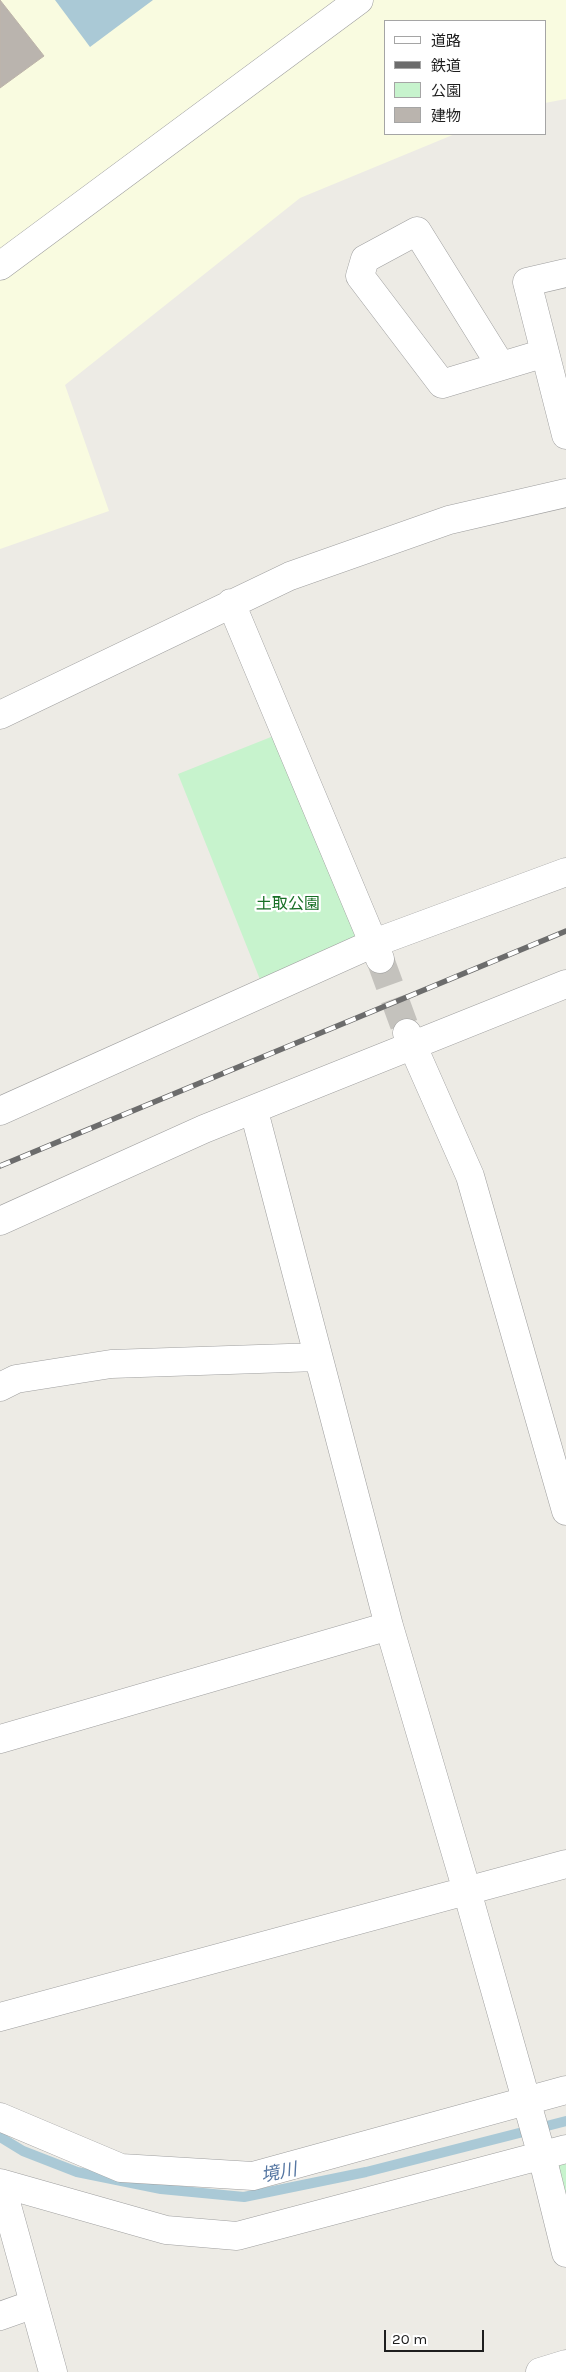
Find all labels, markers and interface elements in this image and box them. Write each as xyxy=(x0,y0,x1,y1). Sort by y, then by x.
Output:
legend xyxy=(384,20,546,135)
text: 道路 xyxy=(431,32,461,50)
text: 鉄道 xyxy=(431,57,461,75)
text: 公園 xyxy=(431,82,461,100)
text: 建物 xyxy=(431,107,461,125)
park label: 土取公園 xyxy=(256,894,320,914)
water label: 境川 xyxy=(259,2159,299,2187)
scale bar xyxy=(386,2320,486,2352)
text: 20 m xyxy=(392,2330,427,2348)

